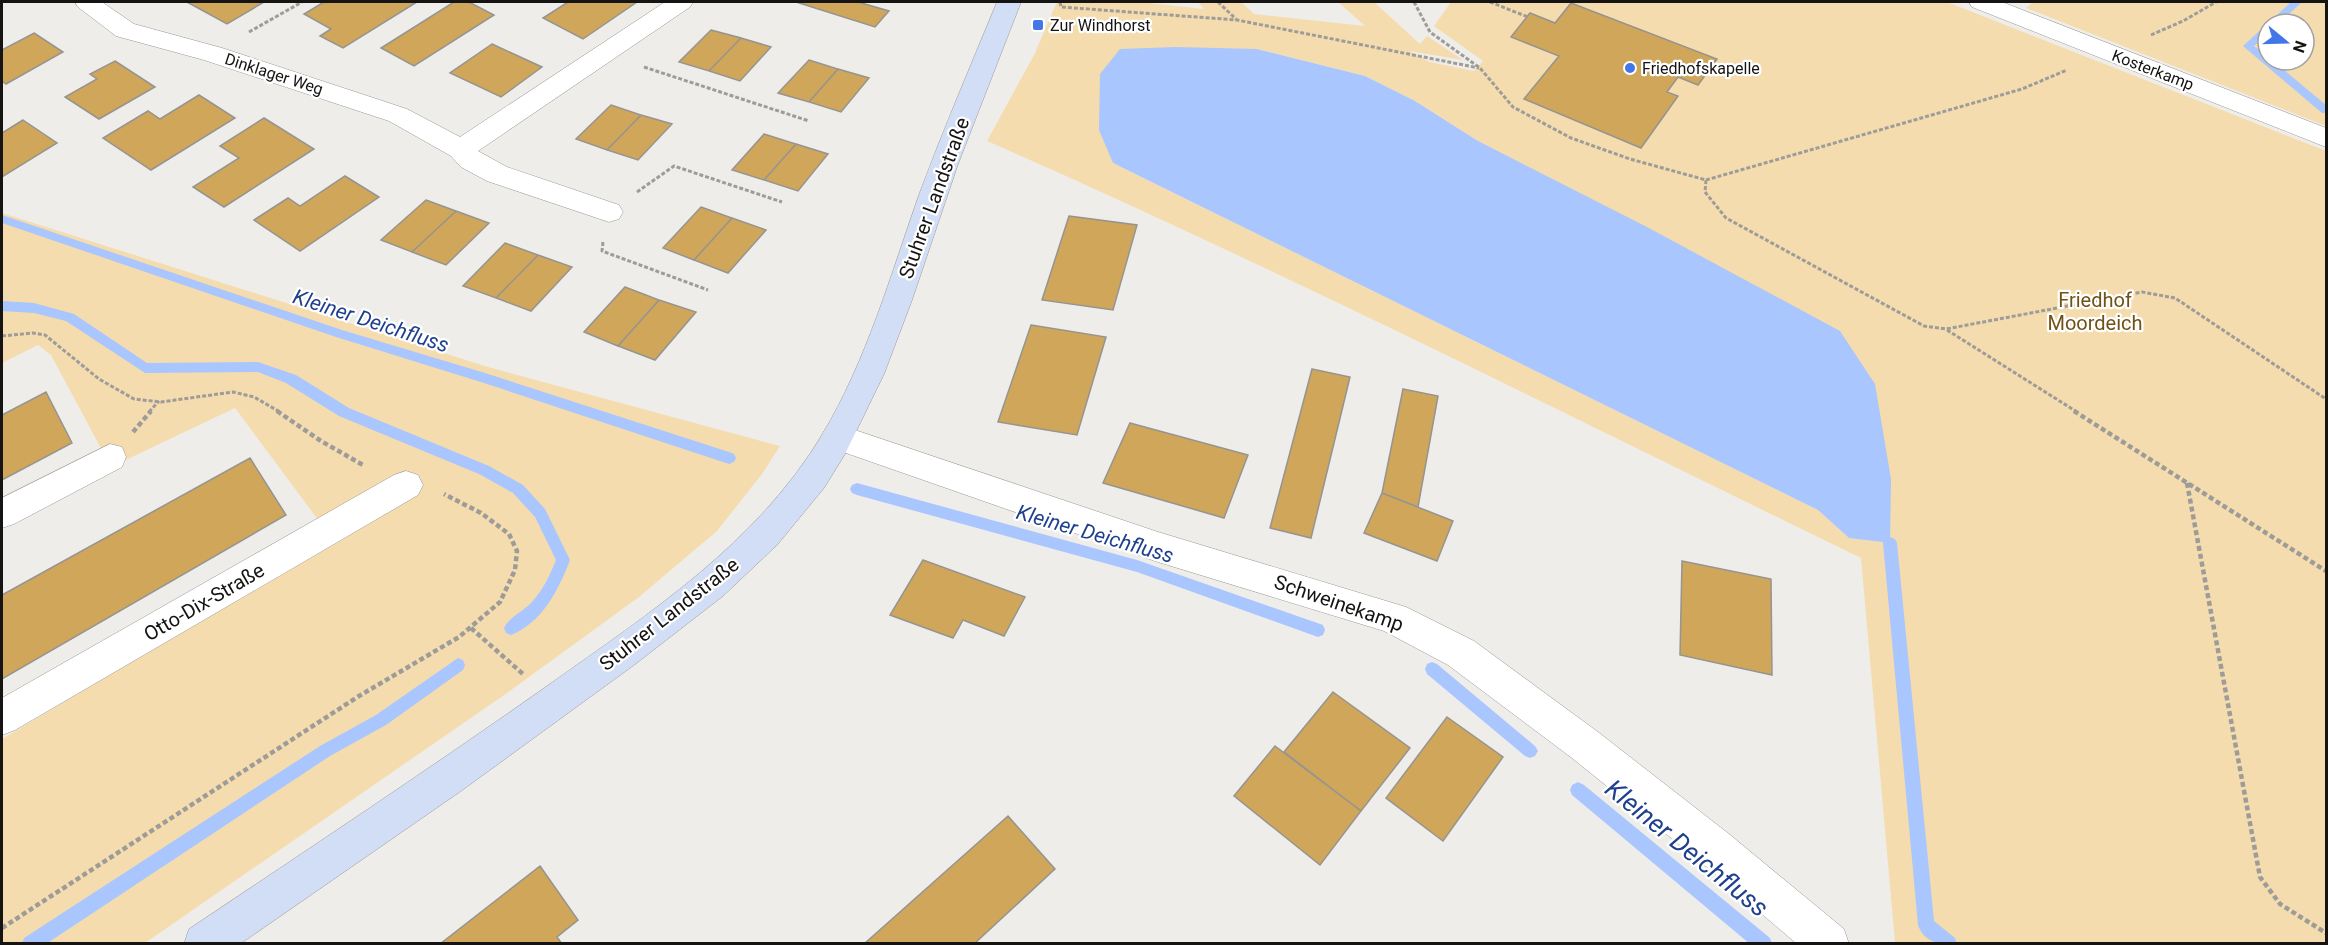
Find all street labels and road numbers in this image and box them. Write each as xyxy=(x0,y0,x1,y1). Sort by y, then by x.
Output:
street label: Kosterkamp xyxy=(2109,46,2197,94)
street label: Dinklager Weg xyxy=(222,49,326,99)
street label: Stuhrer Landstraße xyxy=(894,114,974,282)
street label: Stuhrer Landstraße xyxy=(595,552,743,676)
street label: Otto-Dix-Straße xyxy=(139,558,269,646)
street label: Schweinekamp xyxy=(1271,570,1407,636)

